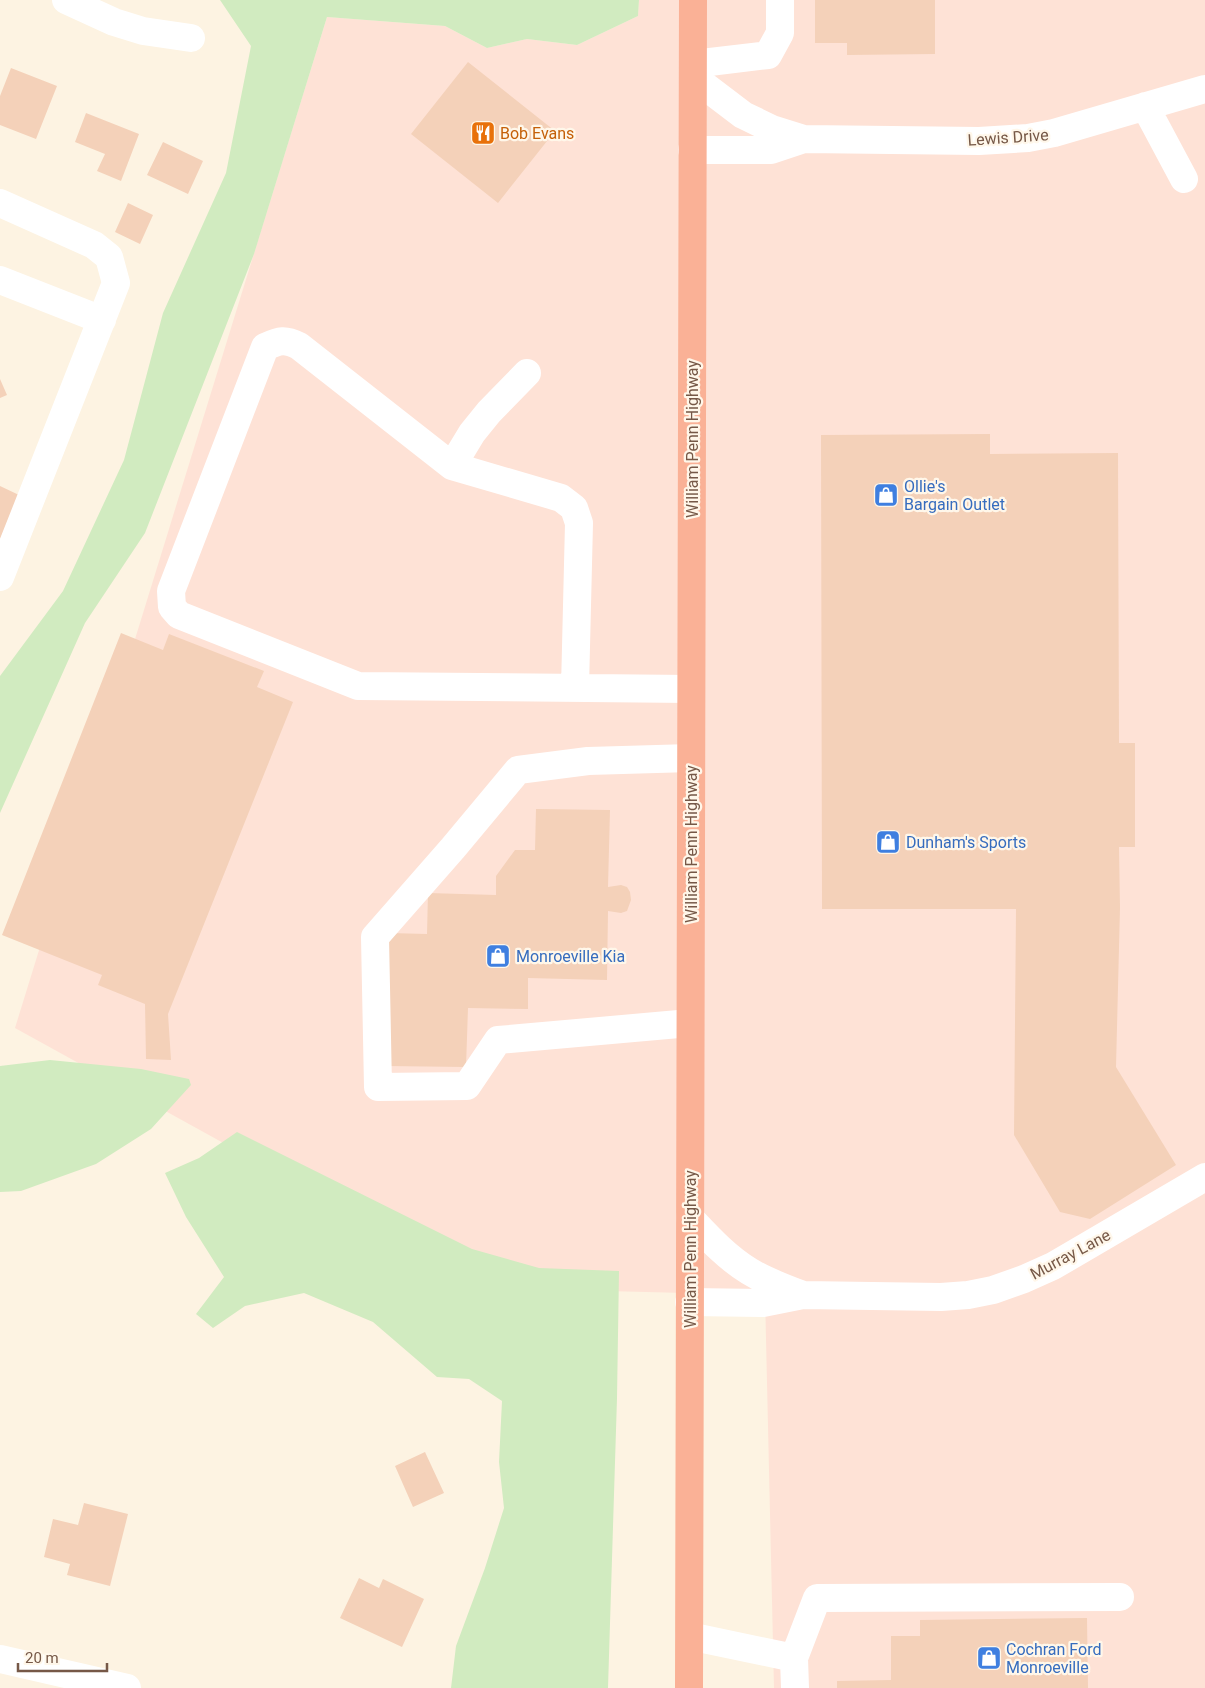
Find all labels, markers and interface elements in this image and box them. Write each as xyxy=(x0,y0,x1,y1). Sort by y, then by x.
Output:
restaurant icon: Bob Evans xyxy=(470,120,496,146)
place label: Bob Evans xyxy=(500,124,574,143)
street label: Lewis Drive xyxy=(967,125,1049,150)
street label: William Penn Highway xyxy=(683,360,702,518)
place label: Ollie's Bargain Outlet xyxy=(904,477,1005,514)
shop icon: Ollie's Bargain Outlet xyxy=(873,482,899,508)
street label: William Penn Highway xyxy=(682,765,701,923)
shop icon: Dunham's Sports xyxy=(875,829,901,855)
place label: Dunham's Sports xyxy=(906,833,1026,852)
shop icon: Monroeville Kia xyxy=(485,943,511,969)
place label: Monroeville Kia xyxy=(516,947,625,966)
street label: William Penn Highway xyxy=(681,1170,700,1328)
street label: Murray Lane xyxy=(1027,1225,1114,1284)
scale bar xyxy=(18,1640,106,1672)
place label: Cochran Ford Monroeville xyxy=(1006,1640,1101,1677)
shop icon: Cochran Ford Monroeville xyxy=(976,1645,1002,1671)
text: 20 m xyxy=(25,1649,59,1667)

